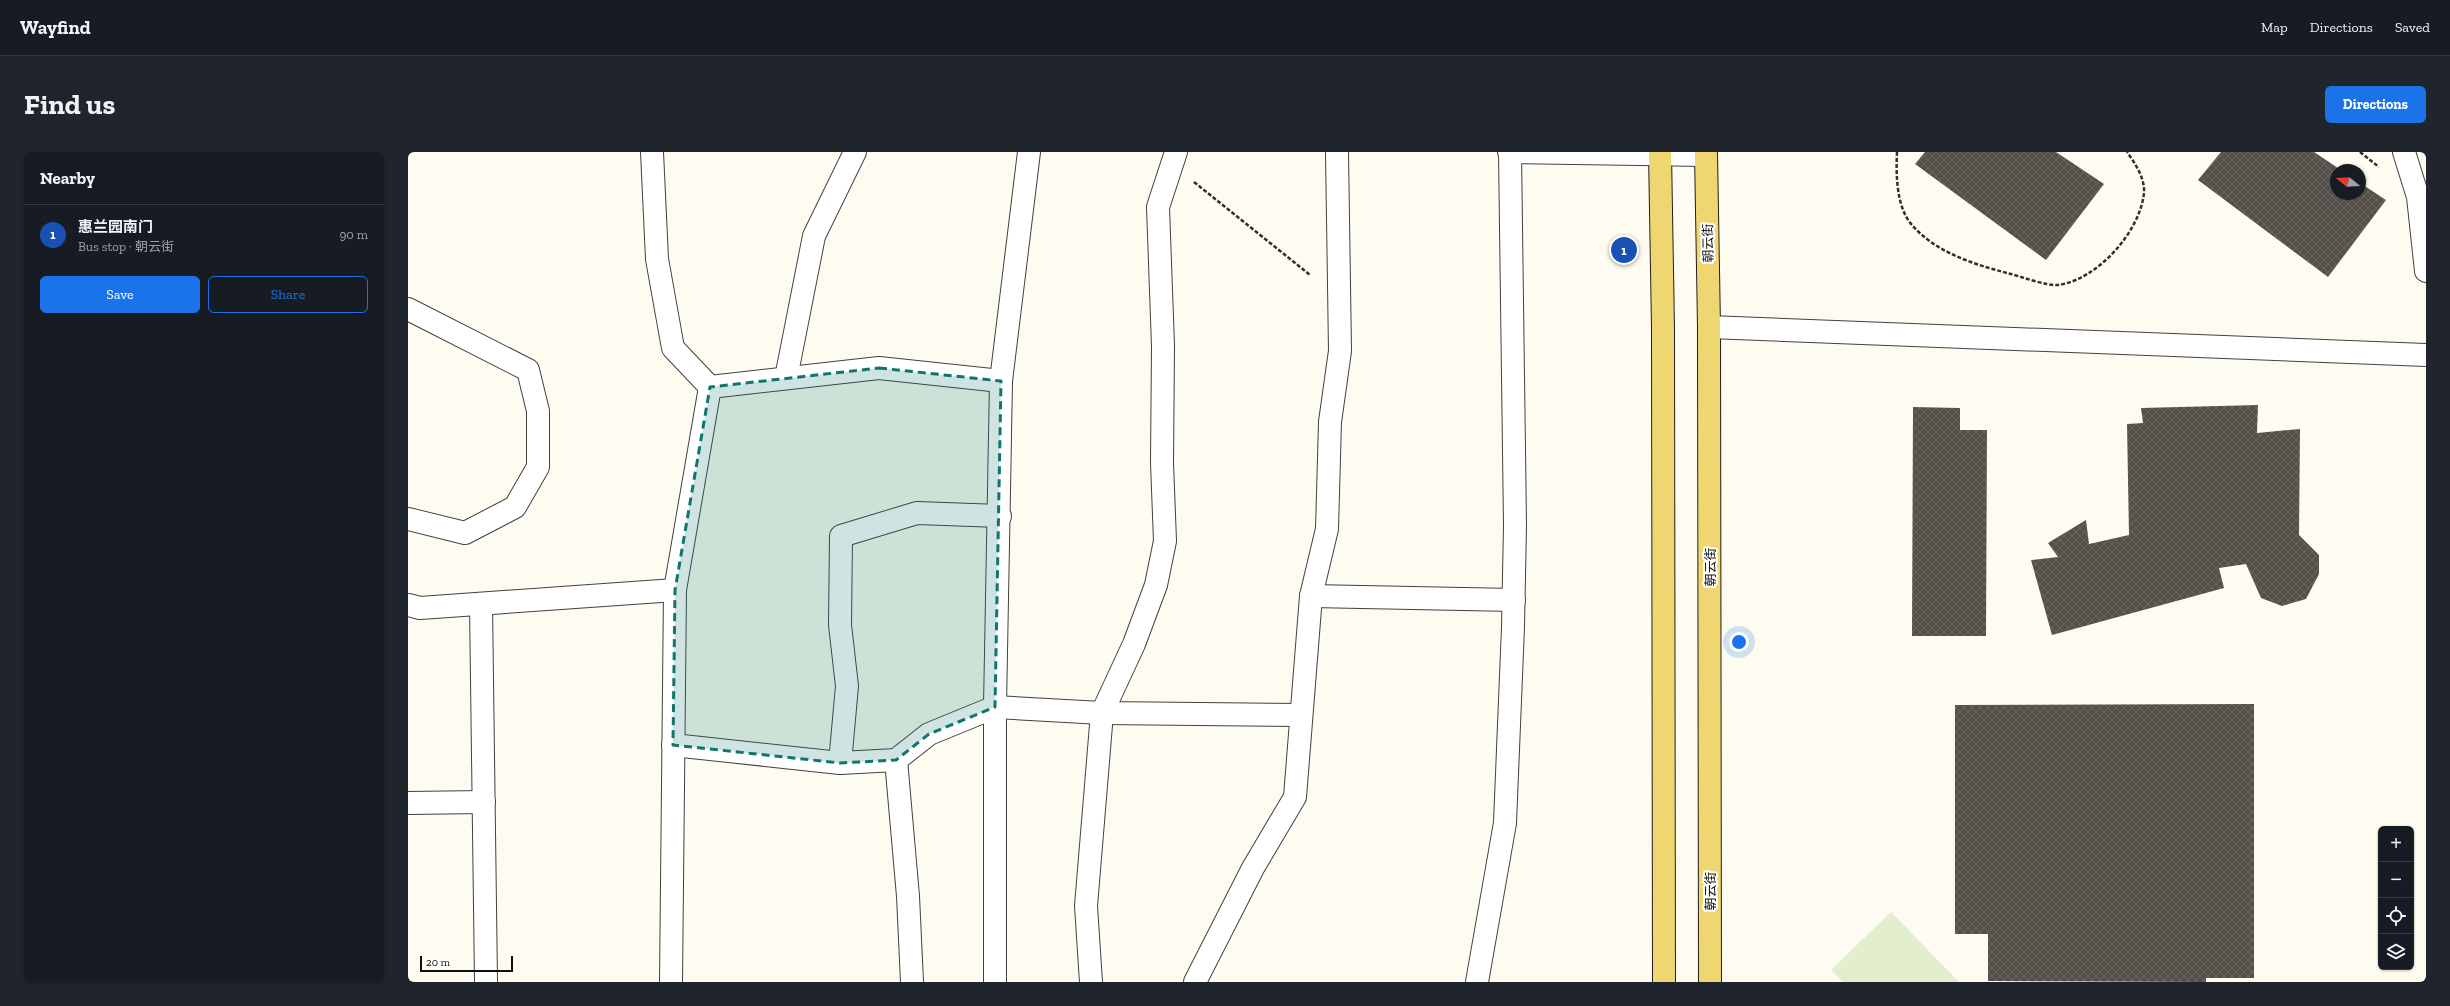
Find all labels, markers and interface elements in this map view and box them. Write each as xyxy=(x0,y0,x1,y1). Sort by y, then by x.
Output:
text: Wayfind xyxy=(20,16,91,39)
text: Map xyxy=(2261,19,2288,36)
text: Directions xyxy=(2310,19,2373,36)
text: Saved xyxy=(2395,19,2430,36)
button: Directions xyxy=(2325,86,2426,123)
text: Find us xyxy=(24,88,115,121)
north arrow xyxy=(2330,164,2366,200)
text: Nearby xyxy=(40,168,95,188)
text: 惠兰园南门 xyxy=(78,218,153,236)
street label: 朝云街 xyxy=(1700,223,1716,263)
text: 1 xyxy=(50,227,56,242)
text: 90 m xyxy=(339,227,368,242)
pin: 1 xyxy=(1611,235,1637,265)
text: Bus stop · 朝云街 xyxy=(78,239,174,254)
button: Save xyxy=(40,276,200,313)
button: Share xyxy=(208,276,368,313)
street label: 朝云街 xyxy=(1703,547,1718,587)
your location xyxy=(1729,632,1749,652)
map controls xyxy=(2378,826,2414,970)
button: + xyxy=(2378,826,2414,862)
button: − xyxy=(2378,862,2414,898)
street label: 朝云街 xyxy=(1703,871,1718,911)
button: locate xyxy=(2378,898,2414,934)
button: layers xyxy=(2378,934,2414,970)
scale bar xyxy=(420,954,513,973)
text: 20 m xyxy=(426,956,450,969)

